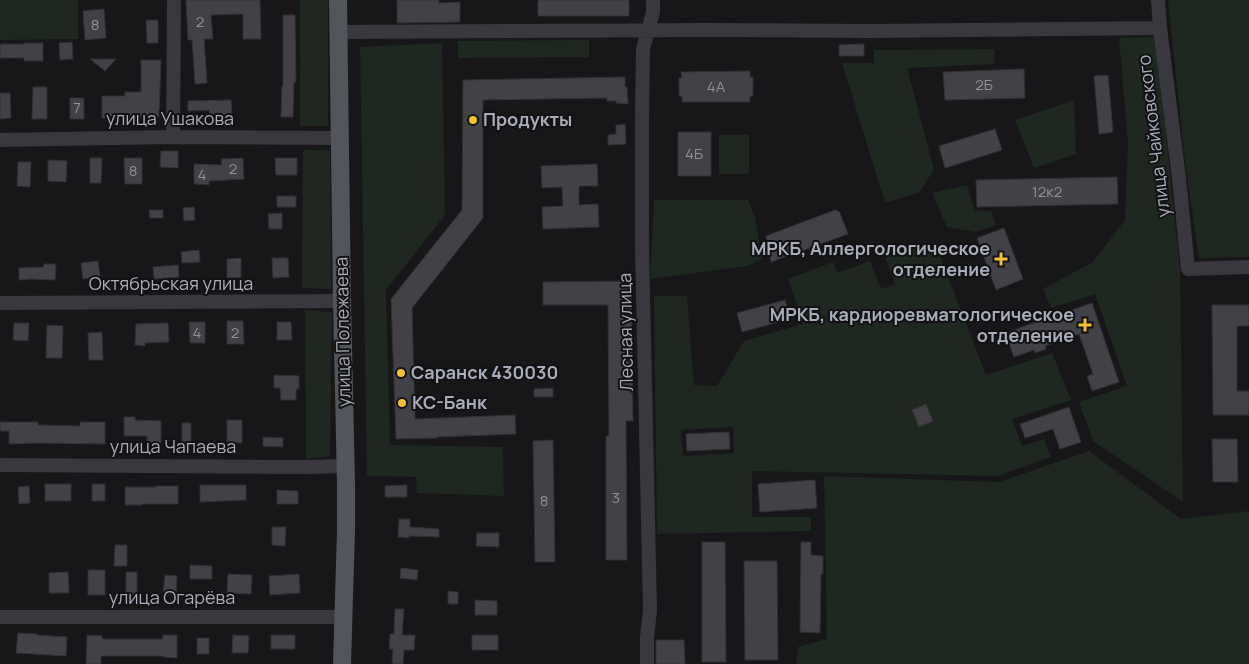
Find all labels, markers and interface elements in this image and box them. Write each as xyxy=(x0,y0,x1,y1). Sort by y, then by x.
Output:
house number: 2 xyxy=(196,11,204,32)
house number: 8 xyxy=(91,14,99,35)
street label: улица Чайковского xyxy=(1131,53,1175,219)
house number: 2Б xyxy=(975,74,993,95)
house number: 4А xyxy=(707,76,726,97)
house number: 7 xyxy=(73,97,81,118)
street label: улица Ушакова xyxy=(106,106,234,130)
place label: Продукты xyxy=(483,107,572,131)
marker: Продукты xyxy=(467,114,479,126)
house number: 4Б xyxy=(685,143,703,164)
house number: 2 xyxy=(229,158,237,179)
house number: 8 xyxy=(129,160,137,181)
house number: 4 xyxy=(198,164,207,185)
house number: 12к2 xyxy=(1032,181,1062,202)
place label: МРКБ, Аллергологическое отделение xyxy=(751,236,990,281)
marker: МРКБ, Аллергологическое отделение xyxy=(994,252,1008,266)
street label: улица Полежаева xyxy=(329,257,355,407)
street label: Октябрьская улица xyxy=(89,271,253,295)
street label: Лесная улица xyxy=(612,273,638,391)
place label: МРКБ, кардиоревматологическое отделение xyxy=(770,302,1074,347)
marker: МРКБ, кардиоревматологическое отделение xyxy=(1078,318,1092,332)
house number: 4 xyxy=(193,322,202,343)
house number: 2 xyxy=(231,322,239,343)
place label: Саранск 430030 xyxy=(411,360,558,384)
marker: Саранск 430030 xyxy=(395,367,407,379)
place label: КС-Банк xyxy=(412,390,488,414)
marker: КС-Банк xyxy=(396,397,408,409)
street label: улица Чапаева xyxy=(110,434,236,458)
house number: 3 xyxy=(612,487,620,508)
house number: 8 xyxy=(540,490,548,511)
street label: улица Огарёва xyxy=(109,585,235,609)

